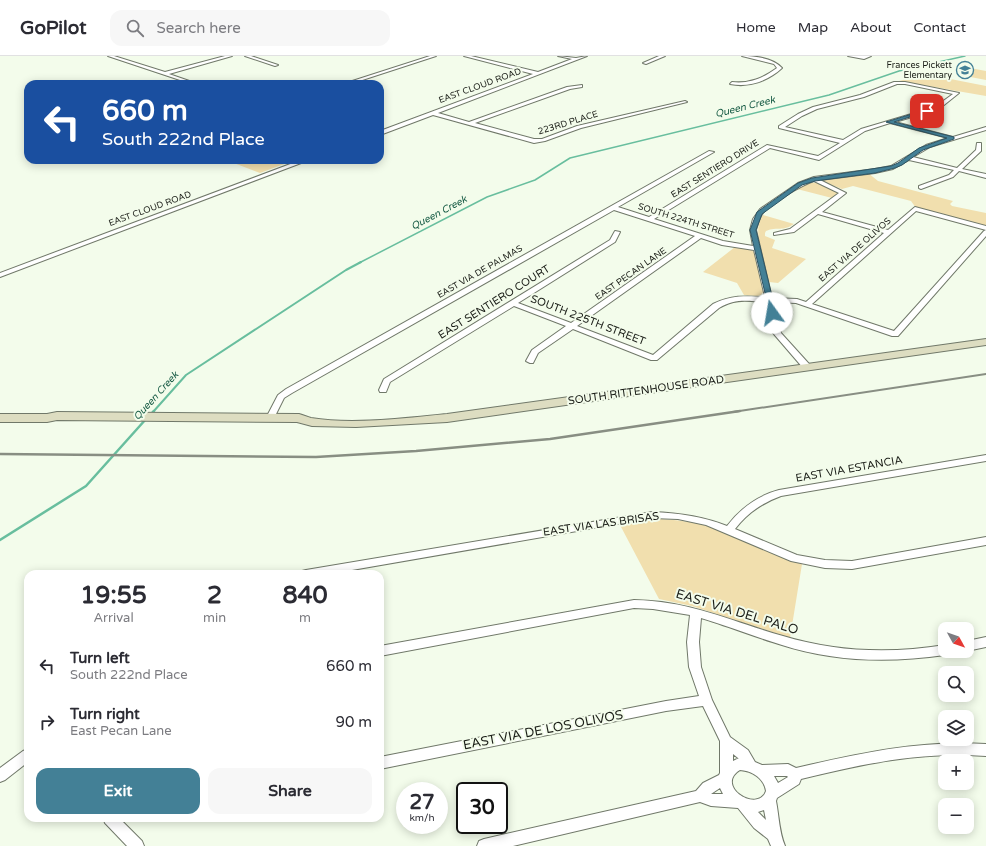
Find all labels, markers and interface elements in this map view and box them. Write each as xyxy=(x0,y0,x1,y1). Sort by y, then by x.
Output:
search box xyxy=(110,10,390,46)
text: GoPilot xyxy=(20,17,86,39)
icon: search xyxy=(124,17,146,39)
text: Search here xyxy=(156,19,241,37)
text: Home xyxy=(736,19,776,36)
text: Map xyxy=(798,19,828,36)
text: About xyxy=(850,19,892,36)
text: Contact xyxy=(914,19,966,36)
place label: Frances Pickett Elementary xyxy=(886,60,953,81)
school or university icon: Frances Pickett Elementary xyxy=(955,60,975,80)
street label: EAST CLOUD ROAD xyxy=(437,66,523,106)
water label: Queen Creek xyxy=(714,93,778,120)
text: 660 m xyxy=(102,94,188,128)
pin xyxy=(910,94,944,128)
icon: left xyxy=(36,96,88,148)
icon: arrive xyxy=(916,100,938,122)
street label: 223RD PLACE xyxy=(537,109,600,137)
text: South 222nd Place xyxy=(102,128,265,150)
street label: EAST SENTIERO DRIVE xyxy=(669,137,761,201)
street label: EAST CLOUD ROAD xyxy=(107,189,193,229)
water label: Queen Creek xyxy=(409,193,470,233)
street label: SOUTH 224TH STREET xyxy=(637,201,736,241)
street label: EAST VIA DE OLIVOS xyxy=(817,215,894,284)
street label: EAST VIA DE PALMAS xyxy=(435,243,525,301)
street label: EAST PECAN LANE xyxy=(593,245,669,303)
street label: EAST SENTIERO COURT xyxy=(436,262,553,342)
street label: SOUTH 225TH STREET xyxy=(529,292,648,348)
position arrow xyxy=(751,292,793,334)
water label: Queen Creek xyxy=(131,368,182,423)
street label: SOUTH RITTENHOUSE ROAD xyxy=(567,373,725,407)
street label: EAST VIA ESTANCIA xyxy=(794,453,904,485)
street label: EAST VIA LAS BRISAS xyxy=(542,509,660,539)
text: 19:55 xyxy=(80,581,147,610)
text: 2 xyxy=(207,581,222,610)
text: 840 xyxy=(282,581,328,610)
street label: EAST VIA DEL PALO xyxy=(674,586,800,638)
text: Arrival xyxy=(93,610,134,626)
text: min xyxy=(203,610,226,626)
text: m xyxy=(299,610,311,626)
north arrow xyxy=(938,622,974,658)
map controls xyxy=(938,622,974,834)
text: Turn left xyxy=(70,649,130,667)
icon: left xyxy=(36,655,58,677)
text: 660 m xyxy=(326,657,372,675)
button: search xyxy=(938,666,974,702)
text: South 222nd Place xyxy=(70,667,188,683)
text: Turn right xyxy=(70,705,140,723)
street label: EAST VIA DE LOS OLIVOS xyxy=(462,707,624,753)
button: layers xyxy=(938,710,974,746)
icon: right xyxy=(36,711,58,733)
text: 90 m xyxy=(335,713,372,731)
text: East Pecan Lane xyxy=(70,723,172,739)
button: + xyxy=(938,754,974,790)
button: Exit xyxy=(36,768,200,814)
button: Share xyxy=(208,768,372,814)
speed limit sign: 30 xyxy=(456,782,508,834)
text: 27 xyxy=(409,791,435,815)
button: − xyxy=(938,798,974,834)
text: km/h xyxy=(409,812,435,824)

